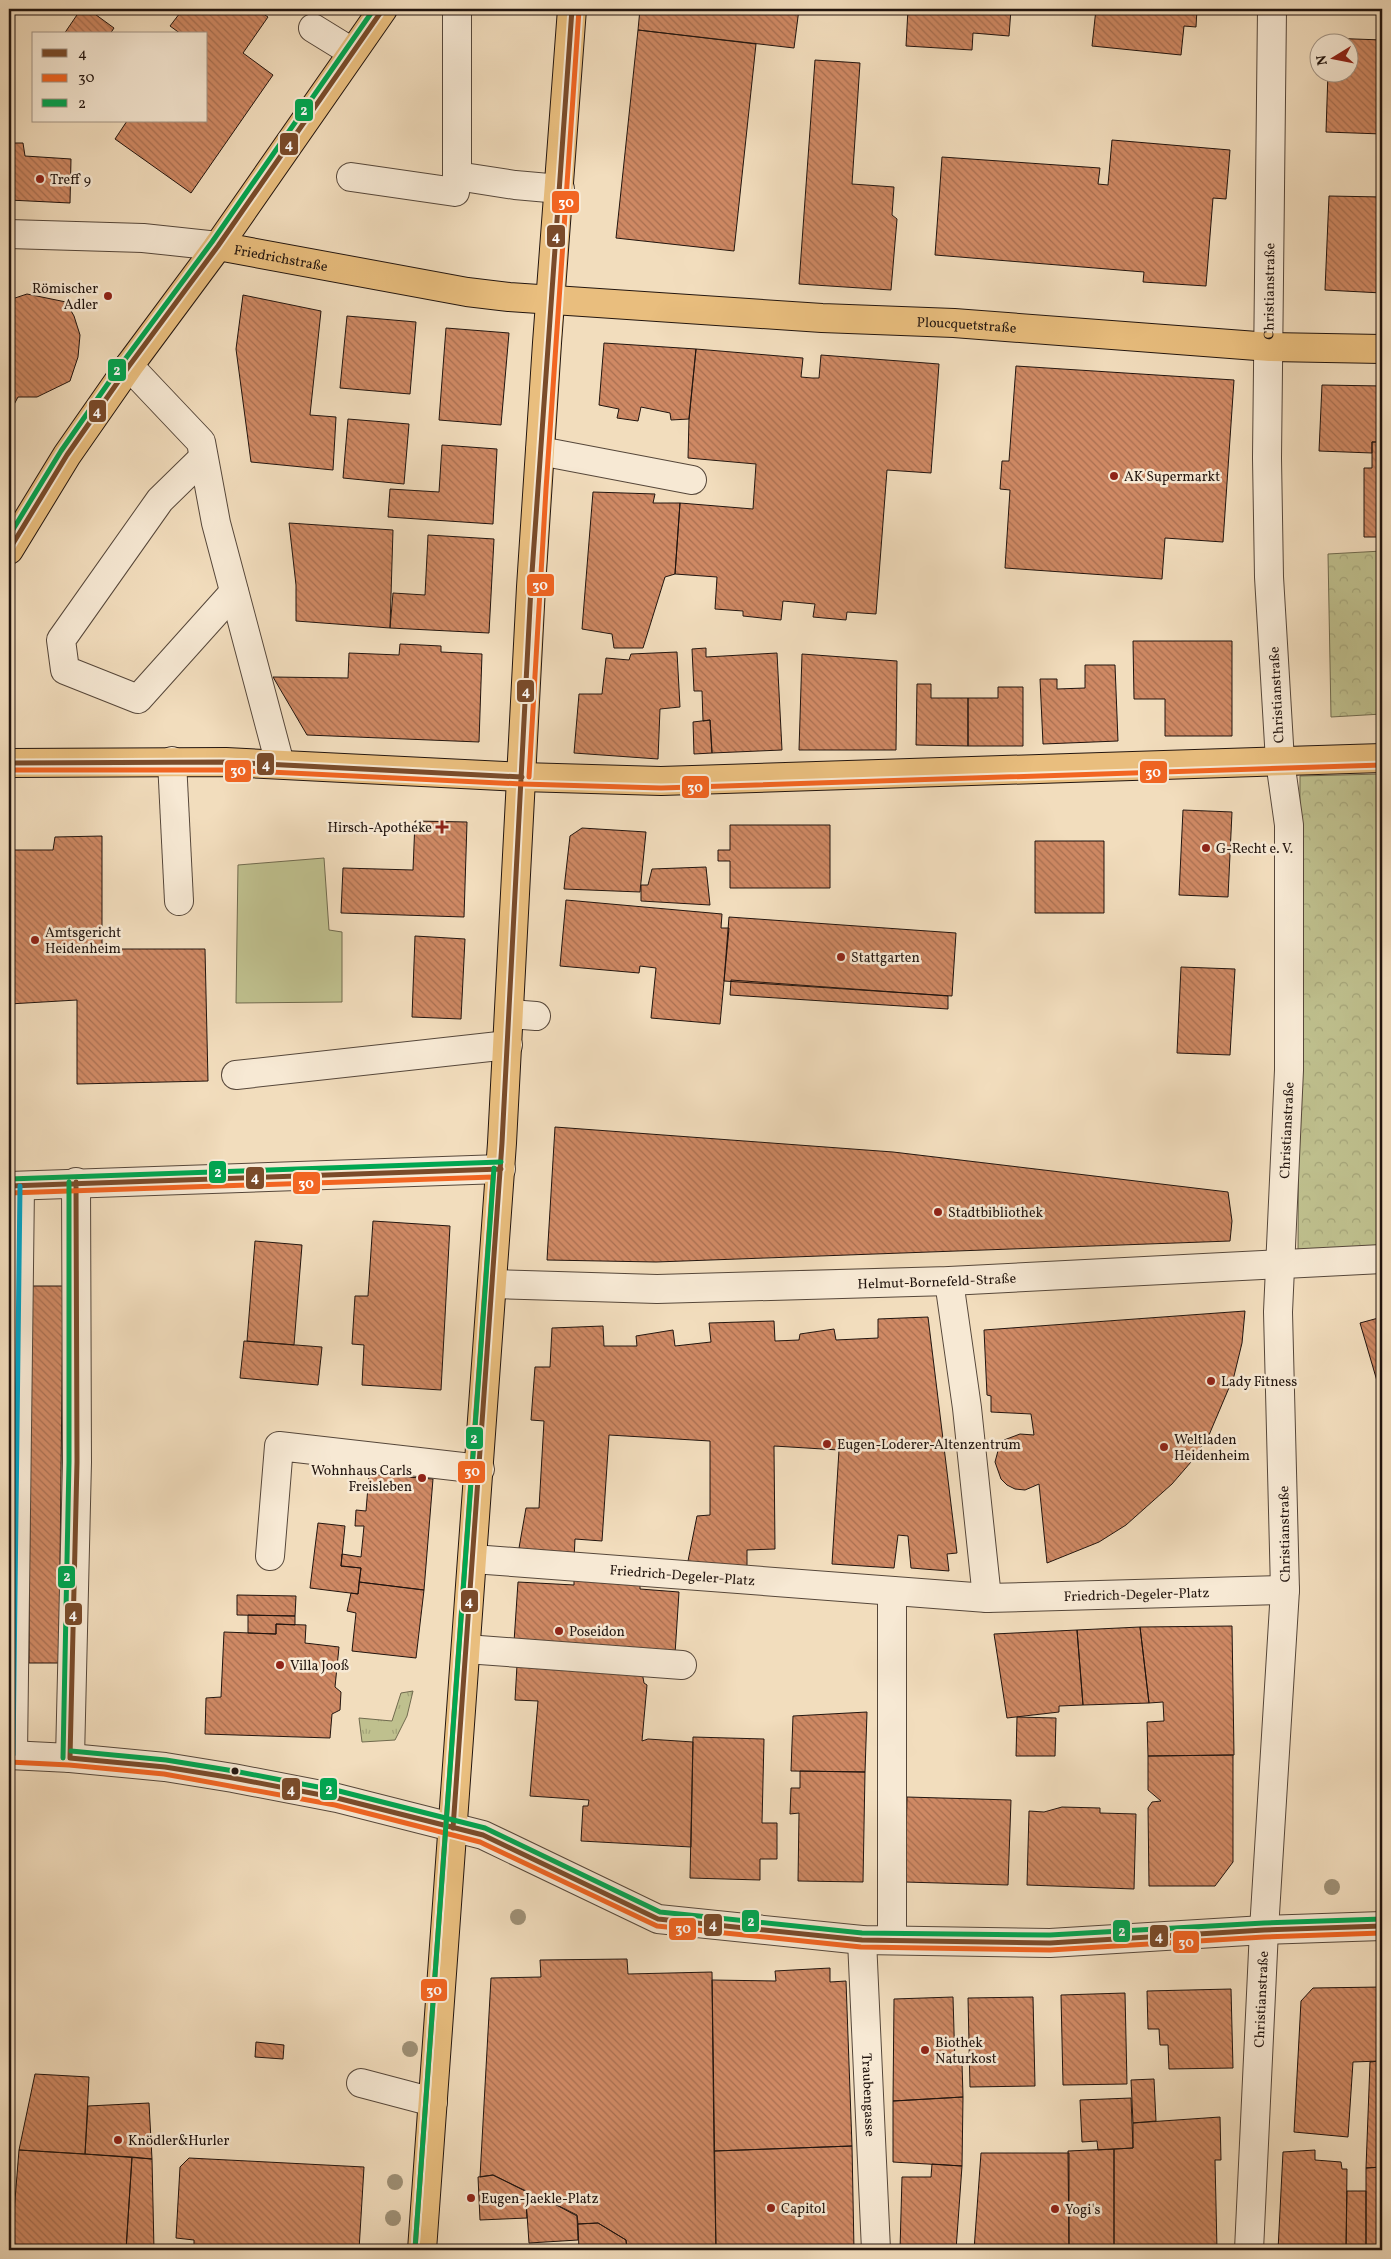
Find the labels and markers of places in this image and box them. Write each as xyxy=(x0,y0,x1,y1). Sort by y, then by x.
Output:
place label: Treff 9 xyxy=(50,171,91,190)
marker: Treff 9 xyxy=(34,173,46,185)
place label: Römischer Adler xyxy=(32,280,98,315)
marker: Römischer Adler xyxy=(102,290,114,302)
place label: AK Supermarkt xyxy=(1124,468,1220,487)
marker: AK Supermarkt xyxy=(1108,470,1120,482)
place label: Hirsch-Apotheke xyxy=(327,819,432,838)
marker: Hirsch-Apotheke xyxy=(436,821,448,833)
place label: G-Recht e. V. xyxy=(1216,840,1293,859)
marker: G-Recht e. V. xyxy=(1200,842,1212,854)
place label: Amtsgericht Heidenheim xyxy=(45,924,121,959)
marker: Amtsgericht Heidenheim xyxy=(29,934,41,946)
place label: Stattgarten xyxy=(851,949,920,968)
marker: Stattgarten xyxy=(835,951,847,963)
place label: Stadtbibliothek xyxy=(948,1204,1044,1223)
marker: Stadtbibliothek xyxy=(932,1206,944,1218)
place label: Lady Fitness xyxy=(1221,1373,1297,1392)
marker: Lady Fitness xyxy=(1205,1375,1217,1387)
place label: Weltladen Heidenheim xyxy=(1174,1431,1250,1466)
place label: Eugen-Loderer-Altenzentrum xyxy=(837,1436,1021,1455)
marker: Eugen-Loderer-Altenzentrum xyxy=(821,1438,833,1450)
marker: Weltladen Heidenheim xyxy=(1158,1441,1170,1453)
place label: Wohnhaus Carls Freisleben xyxy=(311,1462,412,1497)
marker: Wohnhaus Carls Freisleben xyxy=(416,1472,428,1484)
place label: Poseidon xyxy=(569,1623,625,1642)
marker: Poseidon xyxy=(553,1625,565,1637)
place label: Villa Jooß xyxy=(290,1657,349,1676)
marker: Villa Jooß xyxy=(274,1659,286,1671)
unlabelled marker xyxy=(230,1766,240,1776)
place label: Biothek Naturkost xyxy=(935,2034,997,2069)
marker: Biothek Naturkost xyxy=(919,2044,931,2056)
place label: Knödler&Hurler xyxy=(128,2132,229,2151)
marker: Knödler&Hurler xyxy=(112,2134,124,2146)
place label: Eugen-Jaekle-Platz xyxy=(481,2190,598,2209)
marker: Eugen-Jaekle-Platz xyxy=(465,2192,477,2204)
place label: Capitol xyxy=(781,2200,826,2219)
place label: Yogi's xyxy=(1065,2201,1101,2220)
marker: Capitol xyxy=(765,2202,777,2214)
marker: Yogi's xyxy=(1049,2203,1061,2215)

